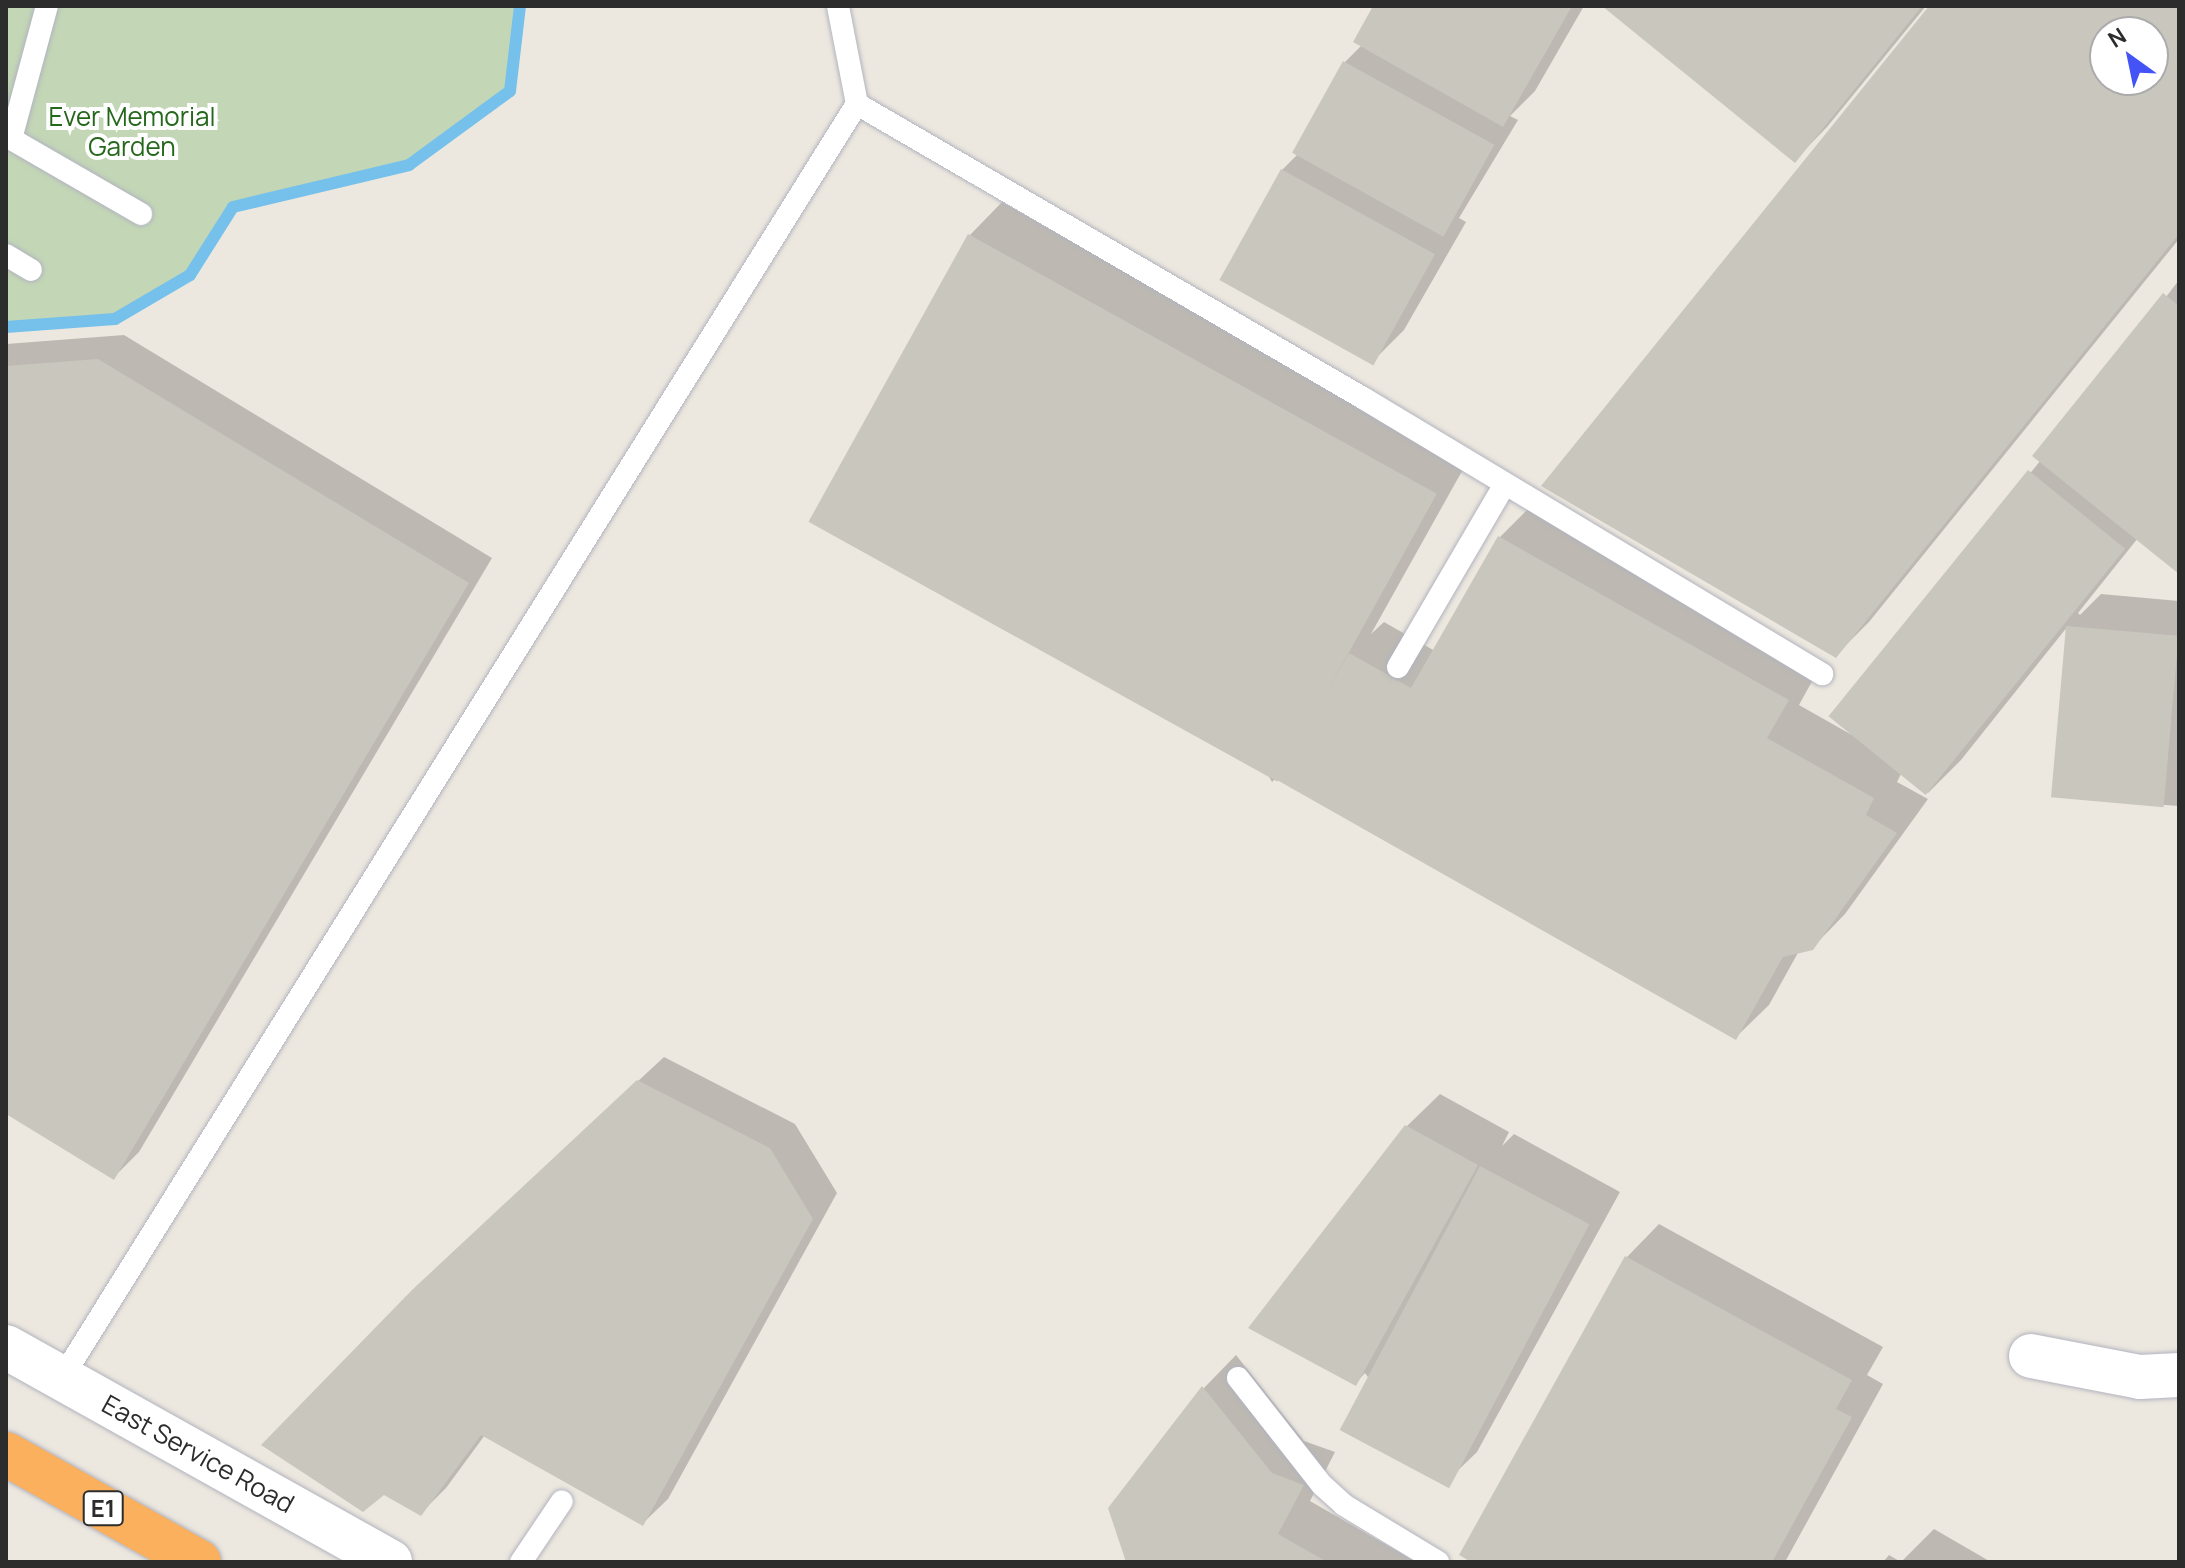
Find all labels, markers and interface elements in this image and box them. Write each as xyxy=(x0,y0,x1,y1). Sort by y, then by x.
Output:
north arrow xyxy=(2089,16,2169,96)
text: N xyxy=(2102,21,2132,54)
park label: Ever Memorial Garden xyxy=(48,101,216,162)
street label: East Service Road xyxy=(97,1388,299,1520)
road number: E1 xyxy=(81,1488,125,1528)

